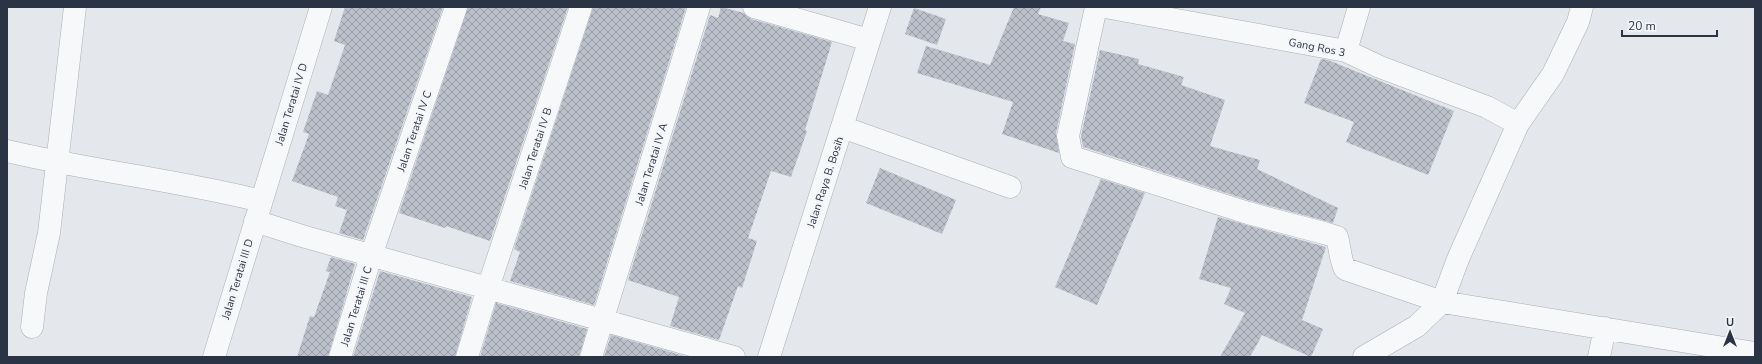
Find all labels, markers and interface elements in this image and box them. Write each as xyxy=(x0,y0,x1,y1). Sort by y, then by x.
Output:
scale bar xyxy=(1622,12,1717,38)
text: 20 m xyxy=(1628,18,1656,34)
street label: Gang Ros 3 xyxy=(1287,35,1347,60)
street label: Jalan Teratai IV D xyxy=(272,61,311,148)
street label: Jalan Teratai IV C xyxy=(393,89,435,175)
street label: Jalan Teratai IV B xyxy=(515,106,556,192)
street label: Jalan Teratai IV A xyxy=(632,121,671,208)
street label: Jalan Raya B. Bosih xyxy=(803,135,847,231)
street label: Jalan Teratai III D xyxy=(218,237,257,322)
street label: Jalan Teratai III C xyxy=(337,264,376,349)
north arrow xyxy=(1710,312,1750,352)
text: U xyxy=(1726,315,1734,330)

